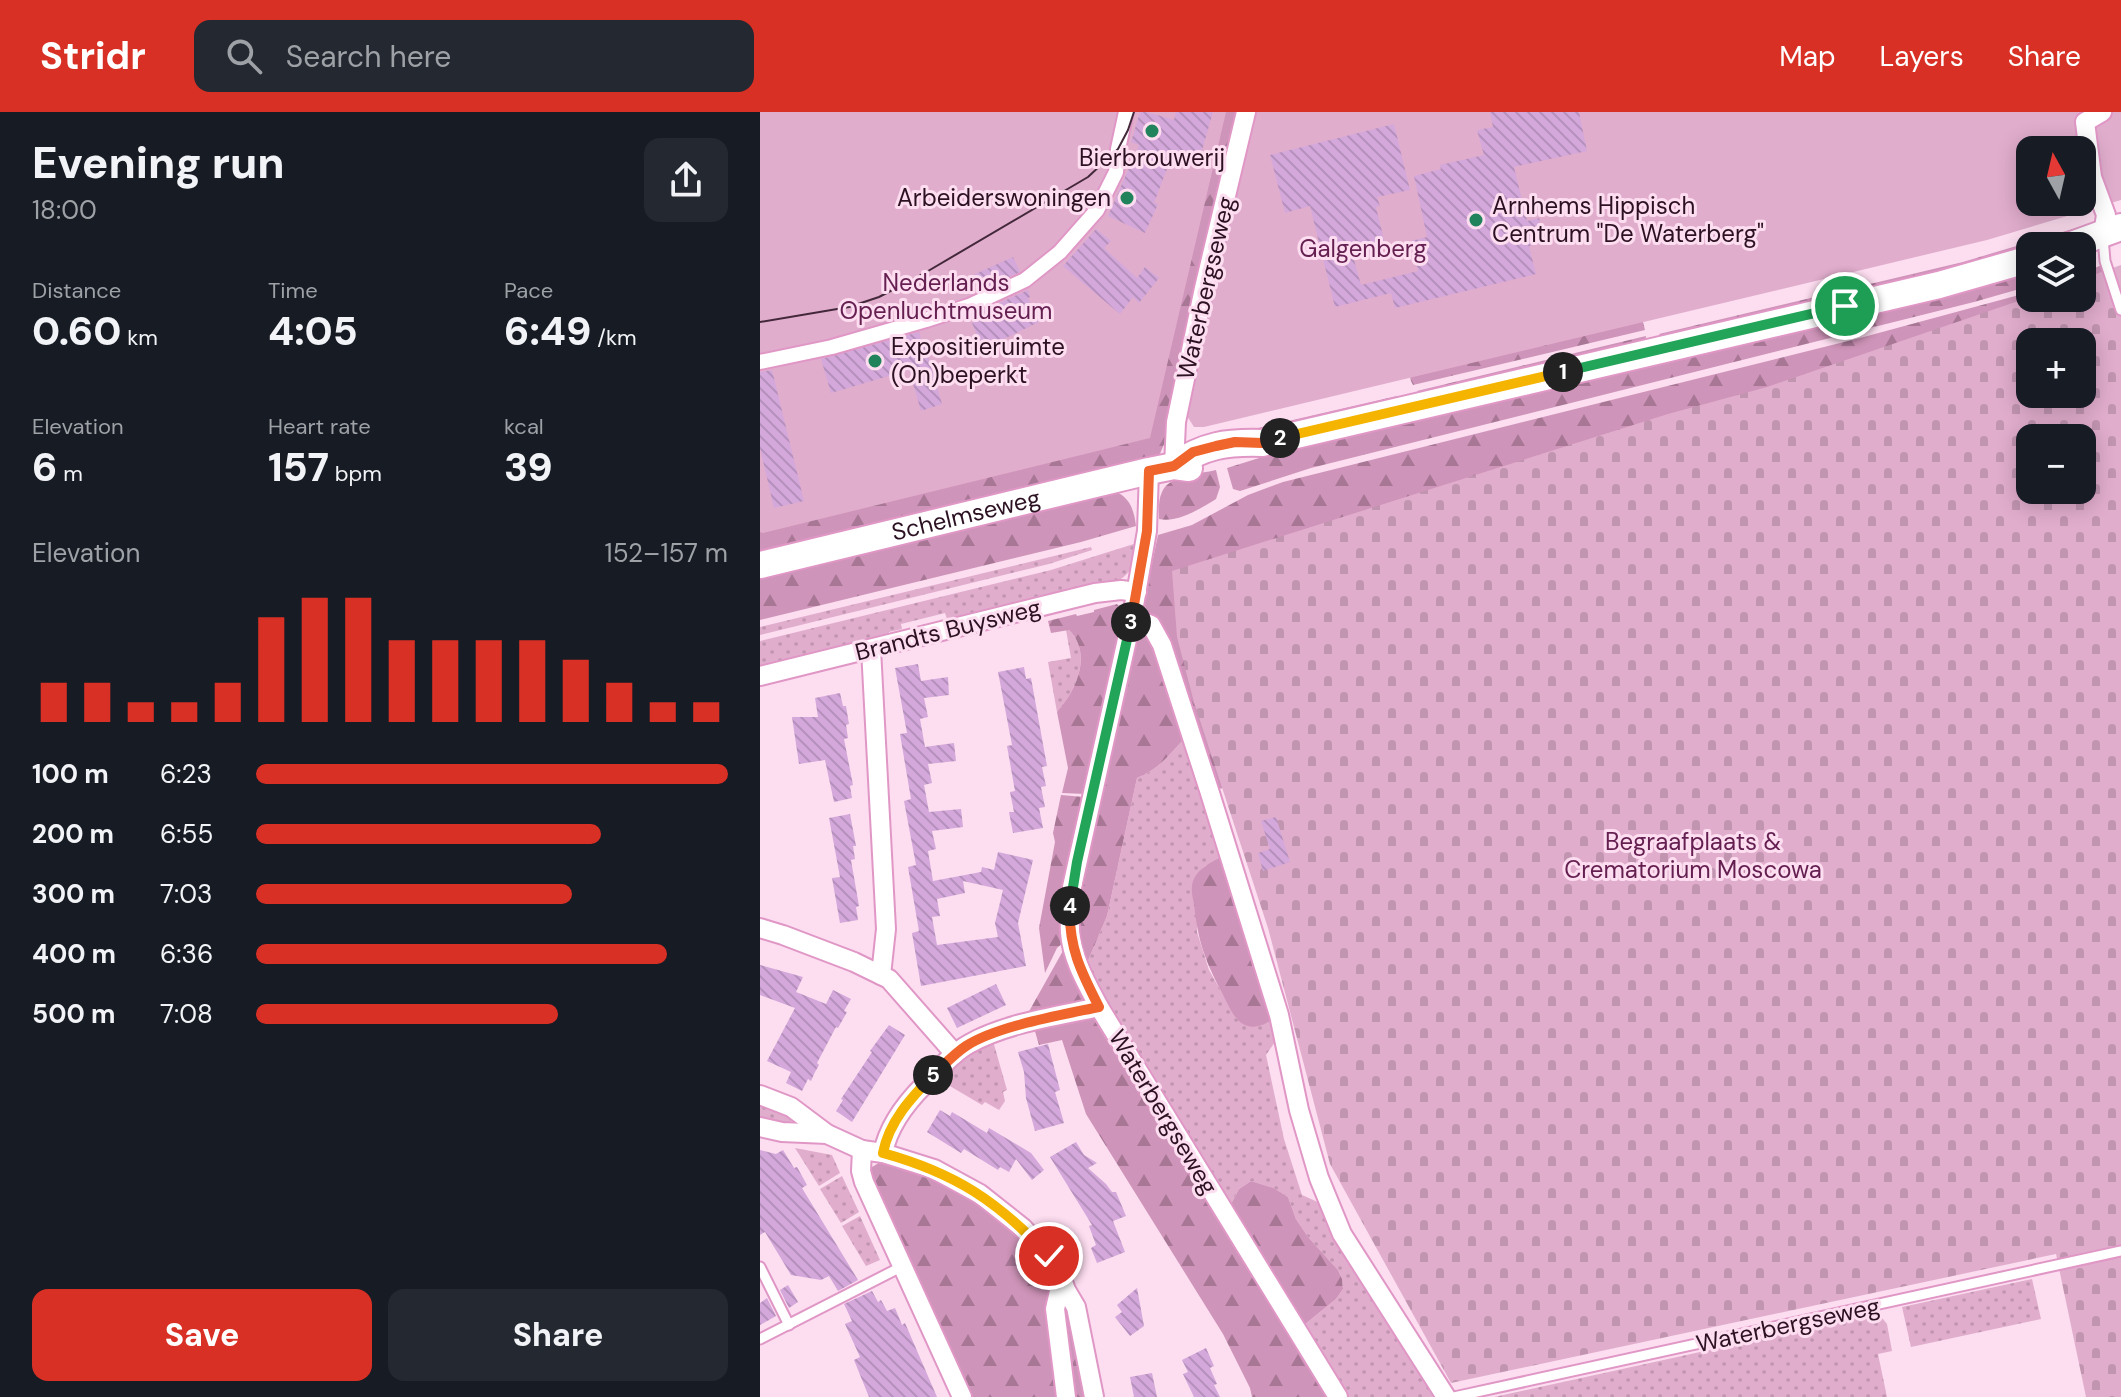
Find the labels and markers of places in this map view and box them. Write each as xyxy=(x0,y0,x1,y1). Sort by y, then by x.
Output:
marker: Bierbrouwerij xyxy=(1143,122,1161,140)
place label: Bierbrouwerij xyxy=(1079,142,1225,173)
place label: Arbeiderswoningen xyxy=(897,182,1111,213)
marker: Arbeiderswoningen xyxy=(1118,189,1136,207)
place label: Arnhems Hippisch Centrum "De Waterberg" xyxy=(1492,190,1764,249)
marker: Arnhems Hippisch Centrum "De Waterberg" xyxy=(1467,211,1485,229)
pin xyxy=(1811,272,1879,340)
place label: Expositieruimte (On)beperkt xyxy=(891,331,1065,390)
marker: Expositieruimte (On)beperkt xyxy=(866,352,884,370)
pin: 1 xyxy=(1543,352,1583,392)
pin: 2 xyxy=(1260,418,1300,458)
pin: 3 xyxy=(1111,602,1151,642)
pin: 4 xyxy=(1050,886,1090,926)
pin: 5 xyxy=(913,1055,953,1095)
pin xyxy=(1015,1222,1083,1290)

